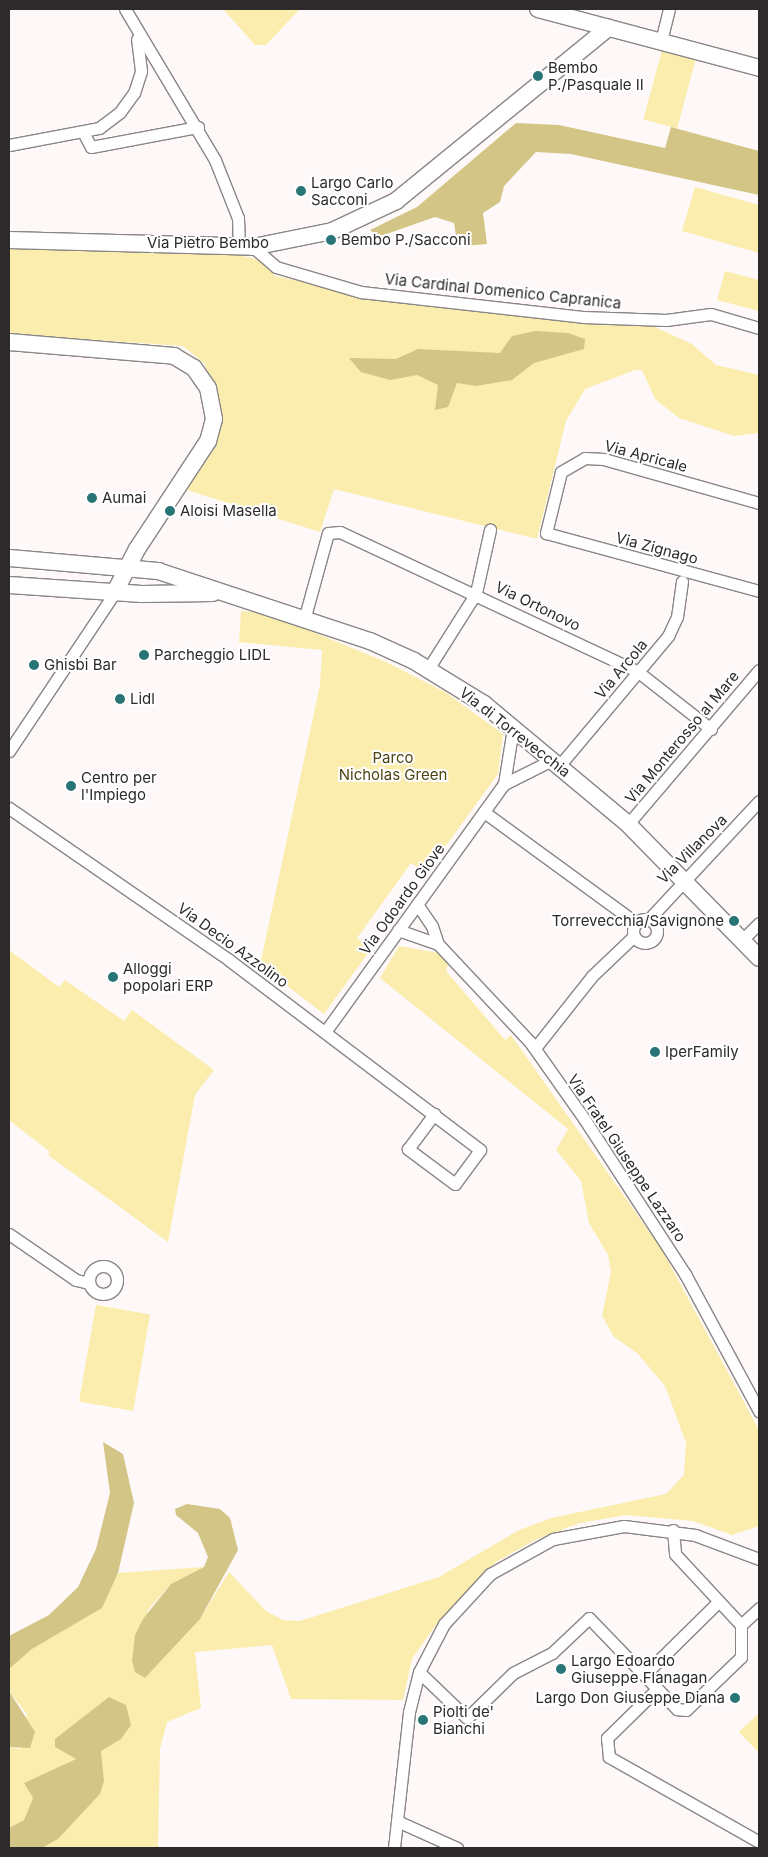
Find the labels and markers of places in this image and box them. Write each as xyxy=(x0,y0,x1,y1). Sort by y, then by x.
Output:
place label: Bembo P./Pasquale II xyxy=(548,58,644,93)
marker: Bembo P./Pasquale II xyxy=(532,70,544,82)
place label: Largo Carlo Sacconi xyxy=(311,173,394,208)
marker: Largo Carlo Sacconi xyxy=(295,185,307,197)
place label: Bembo P./Sacconi xyxy=(341,231,471,249)
marker: Bembo P./Sacconi xyxy=(325,234,337,246)
place label: Aumai xyxy=(102,489,146,507)
marker: Aumai xyxy=(86,492,98,504)
place label: Aloisi Masella xyxy=(180,502,277,520)
marker: Aloisi Masella xyxy=(164,505,176,517)
place label: Parcheggio LIDL xyxy=(154,646,271,664)
marker: Parcheggio LIDL xyxy=(138,649,150,661)
place label: Ghisbi Bar xyxy=(44,656,117,674)
marker: Ghisbi Bar xyxy=(28,659,40,671)
place label: Lidl xyxy=(130,690,155,708)
marker: Lidl xyxy=(114,693,126,705)
place label: Centro per l'Impiego xyxy=(81,768,157,803)
marker: Centro per l'Impiego xyxy=(65,780,77,792)
place label: Torrevecchia/Savignone xyxy=(552,912,724,930)
marker: Torrevecchia/Savignone xyxy=(728,915,740,927)
place label: Alloggi popolari ERP xyxy=(123,959,213,994)
marker: Alloggi popolari ERP xyxy=(107,971,119,983)
place label: IperFamily xyxy=(665,1043,739,1061)
marker: IperFamily xyxy=(649,1046,661,1058)
place label: Largo Edoardo Giuseppe Flanagan xyxy=(571,1651,707,1686)
marker: Largo Edoardo Giuseppe Flanagan xyxy=(555,1663,567,1675)
place label: Largo Don Giuseppe Diana xyxy=(536,1689,725,1707)
marker: Largo Don Giuseppe Diana xyxy=(729,1692,741,1704)
place label: Piolti de' Bianchi xyxy=(433,1702,494,1737)
marker: Piolti de' Bianchi xyxy=(417,1714,429,1726)

